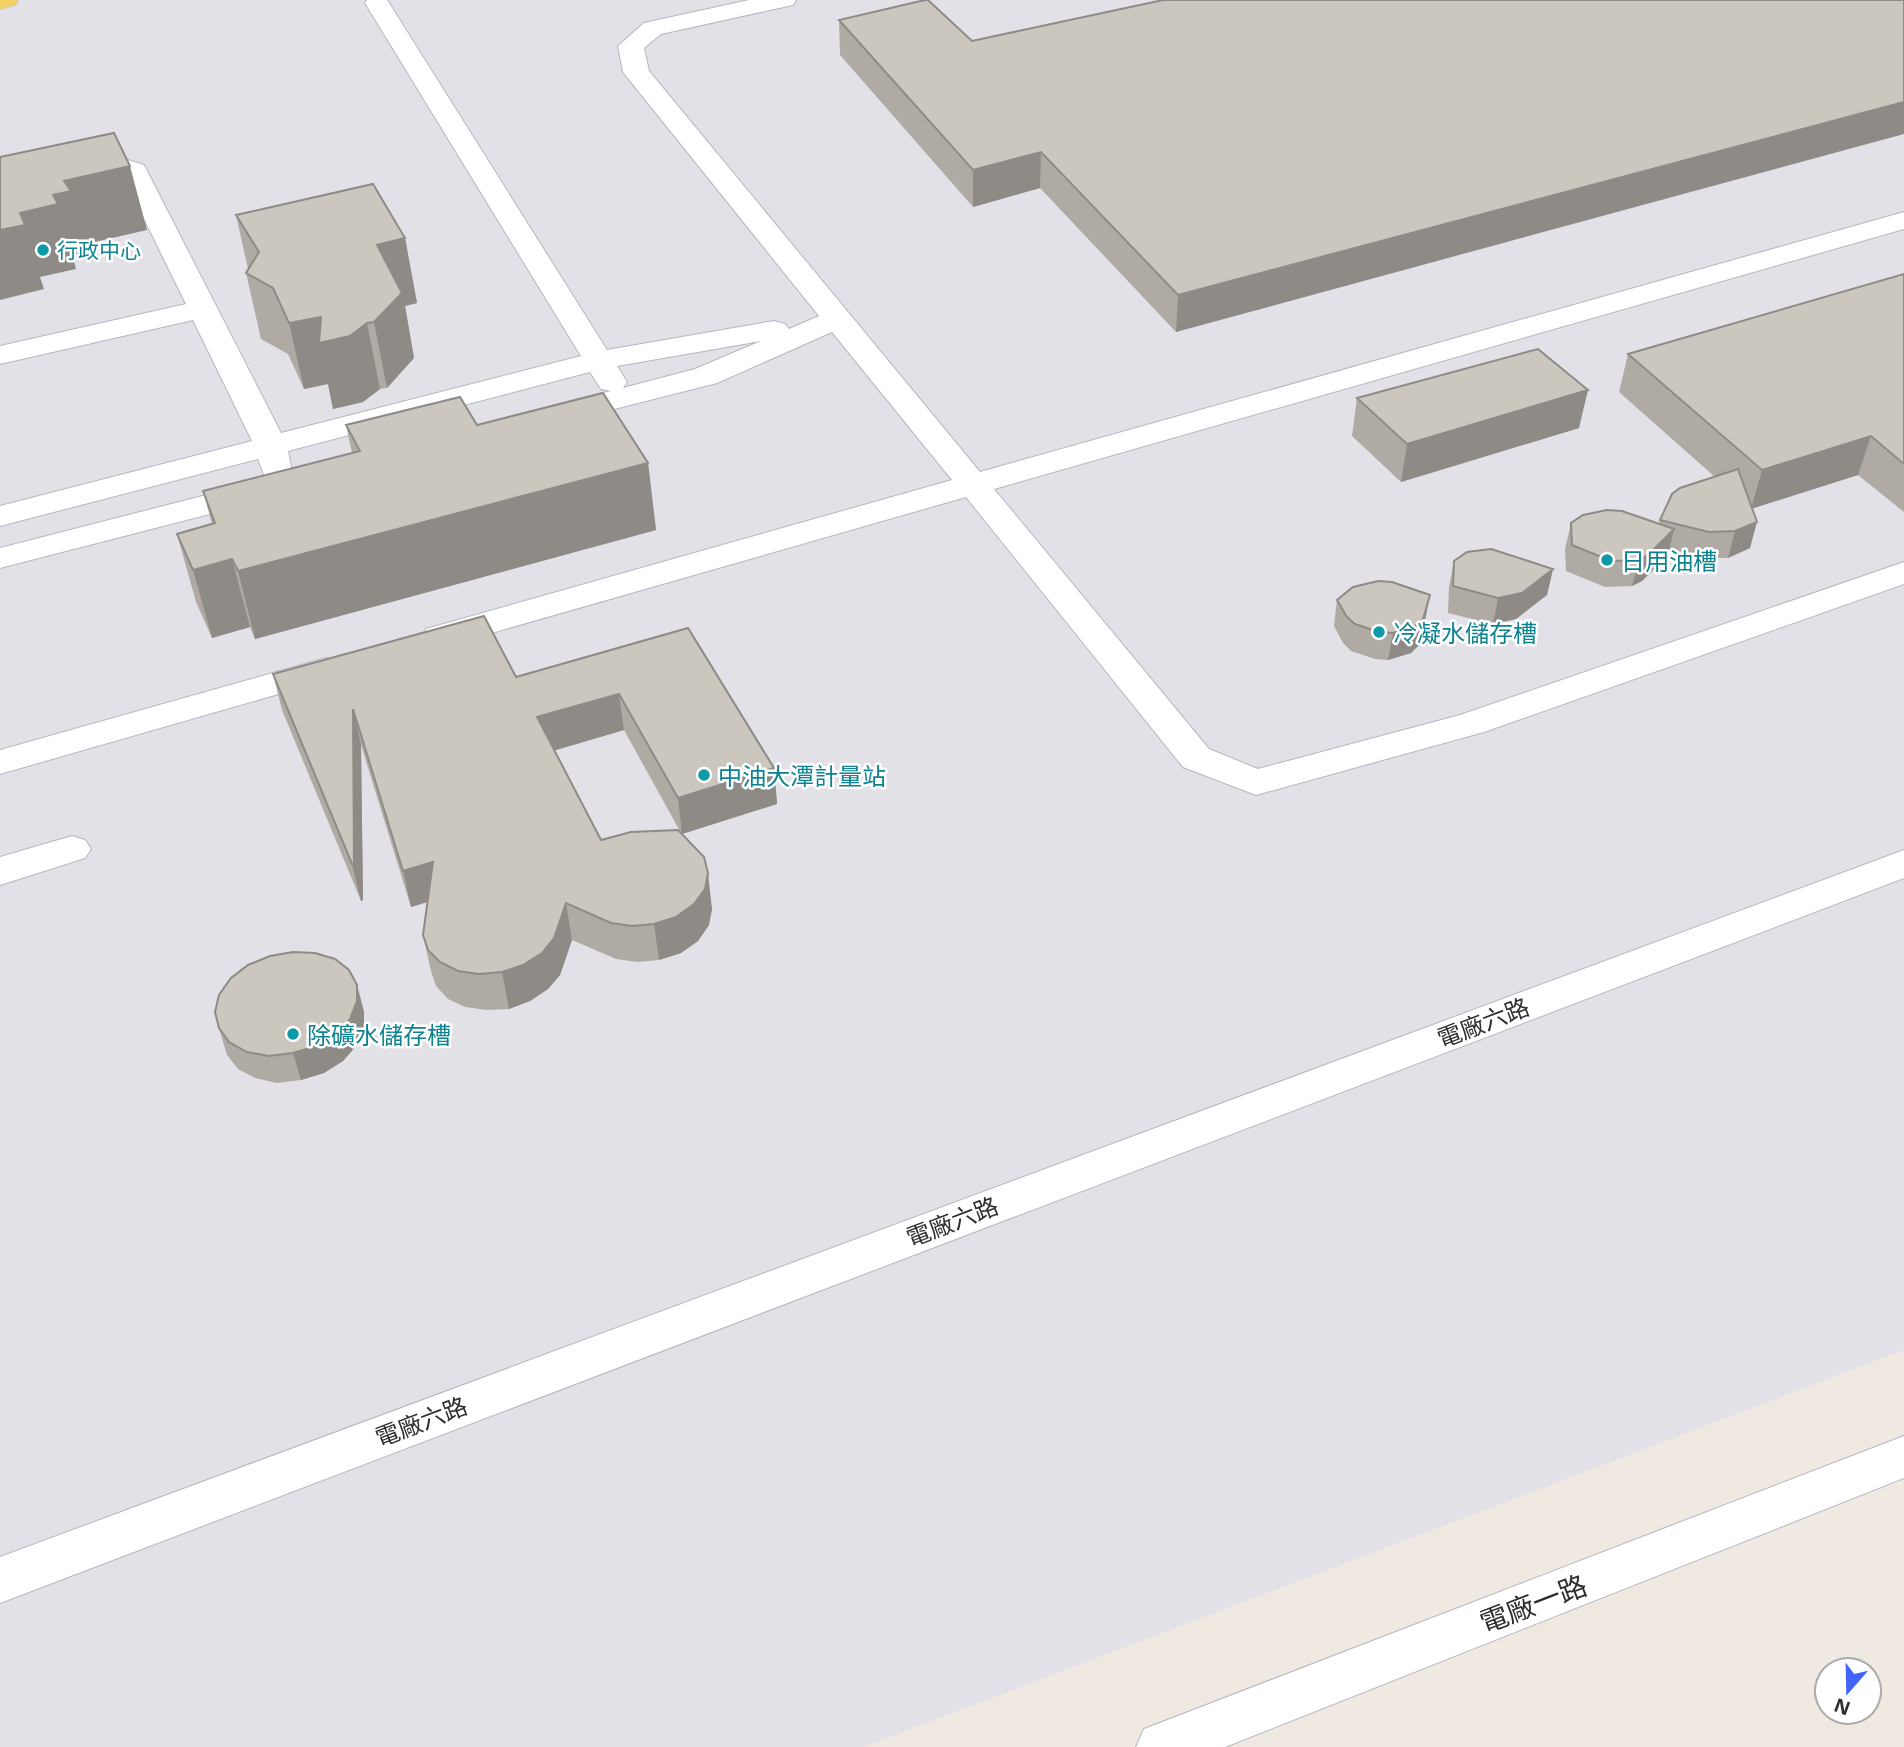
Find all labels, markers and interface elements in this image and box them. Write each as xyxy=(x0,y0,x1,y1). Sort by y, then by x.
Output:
place label: 行政中心 xyxy=(57,236,141,264)
marker: 行政中心 xyxy=(35,242,51,258)
place label: 日用油槽 xyxy=(1621,544,1717,577)
marker: 日用油槽 xyxy=(1599,552,1615,568)
place label: 冷凝水儲存槽 xyxy=(1393,616,1537,649)
marker: 冷凝水儲存槽 xyxy=(1371,624,1387,640)
place label: 中油大潭計量站 xyxy=(718,759,886,792)
marker: 中油大潭計量站 xyxy=(696,767,712,783)
street label: 電廠六路 xyxy=(1432,989,1534,1055)
place label: 除礦水儲存槽 xyxy=(307,1018,451,1051)
marker: 除礦水儲存槽 xyxy=(285,1026,301,1042)
street label: 電廠六路 xyxy=(901,1188,1003,1254)
street label: 電廠六路 xyxy=(370,1388,472,1454)
street label: 電廠一路 xyxy=(1474,1565,1592,1641)
north arrow xyxy=(1813,1656,1883,1726)
text: N xyxy=(1830,1692,1854,1722)

